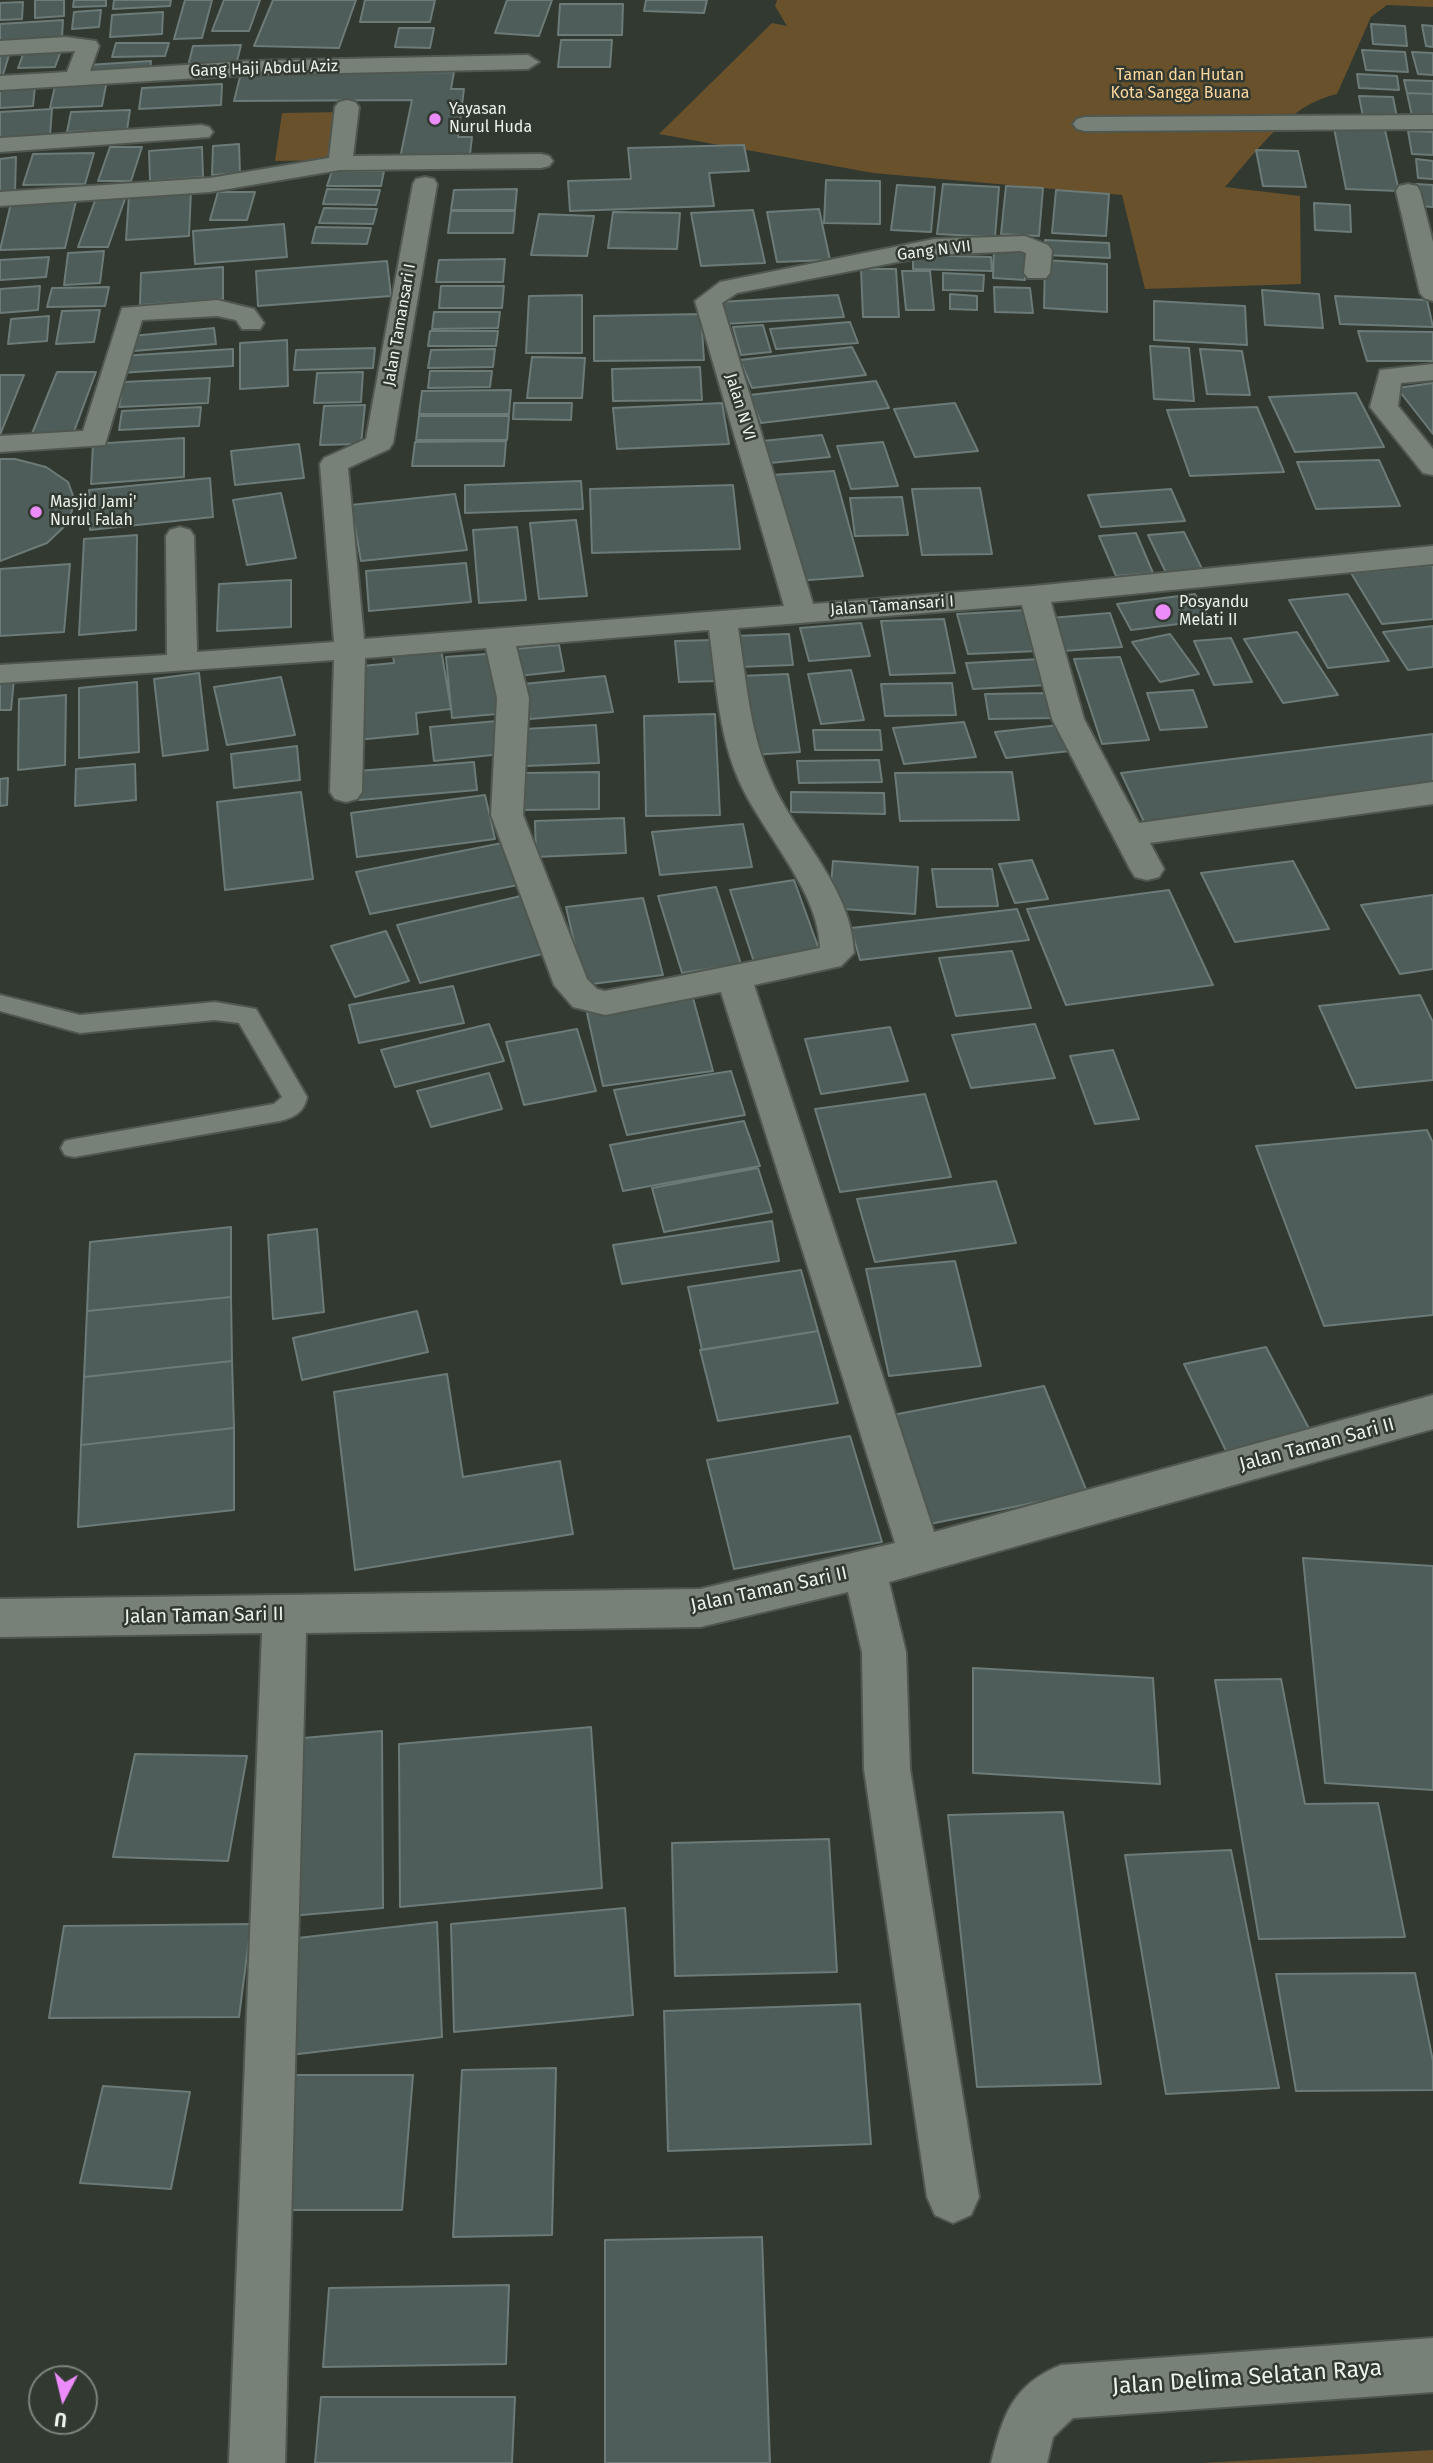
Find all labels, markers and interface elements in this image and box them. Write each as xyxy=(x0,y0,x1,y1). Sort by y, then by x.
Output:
street label: Gang Haji Abdul Aziz xyxy=(190,57,338,81)
park label: Taman dan Hutan Kota Sangga Buana xyxy=(1110,66,1250,104)
place label: Yayasan Nurul Huda xyxy=(449,100,532,138)
marker: Yayasan Nurul Huda xyxy=(427,111,443,127)
street label: Gang N VII xyxy=(896,237,972,265)
street label: Jalan Tamansari I xyxy=(380,262,420,388)
street label: Jalan N VI xyxy=(721,371,759,443)
place label: Masjid Jami' Nurul Falah xyxy=(50,493,137,531)
marker: Masjid Jami' Nurul Falah xyxy=(28,504,44,520)
street label: Jalan Tamansari I xyxy=(829,592,955,620)
place label: Posyandu Melati II xyxy=(1179,593,1249,631)
marker: Posyandu Melati II xyxy=(1153,602,1173,622)
street label: Jalan Taman Sari II xyxy=(1237,1413,1397,1477)
street label: Jalan Taman Sari II xyxy=(689,1562,849,1618)
street label: Jalan Taman Sari II xyxy=(124,1603,284,1629)
street label: Jalan Delima Selatan Raya xyxy=(1111,2355,1383,2401)
north arrow xyxy=(28,2365,98,2435)
text: U xyxy=(53,2407,68,2432)

